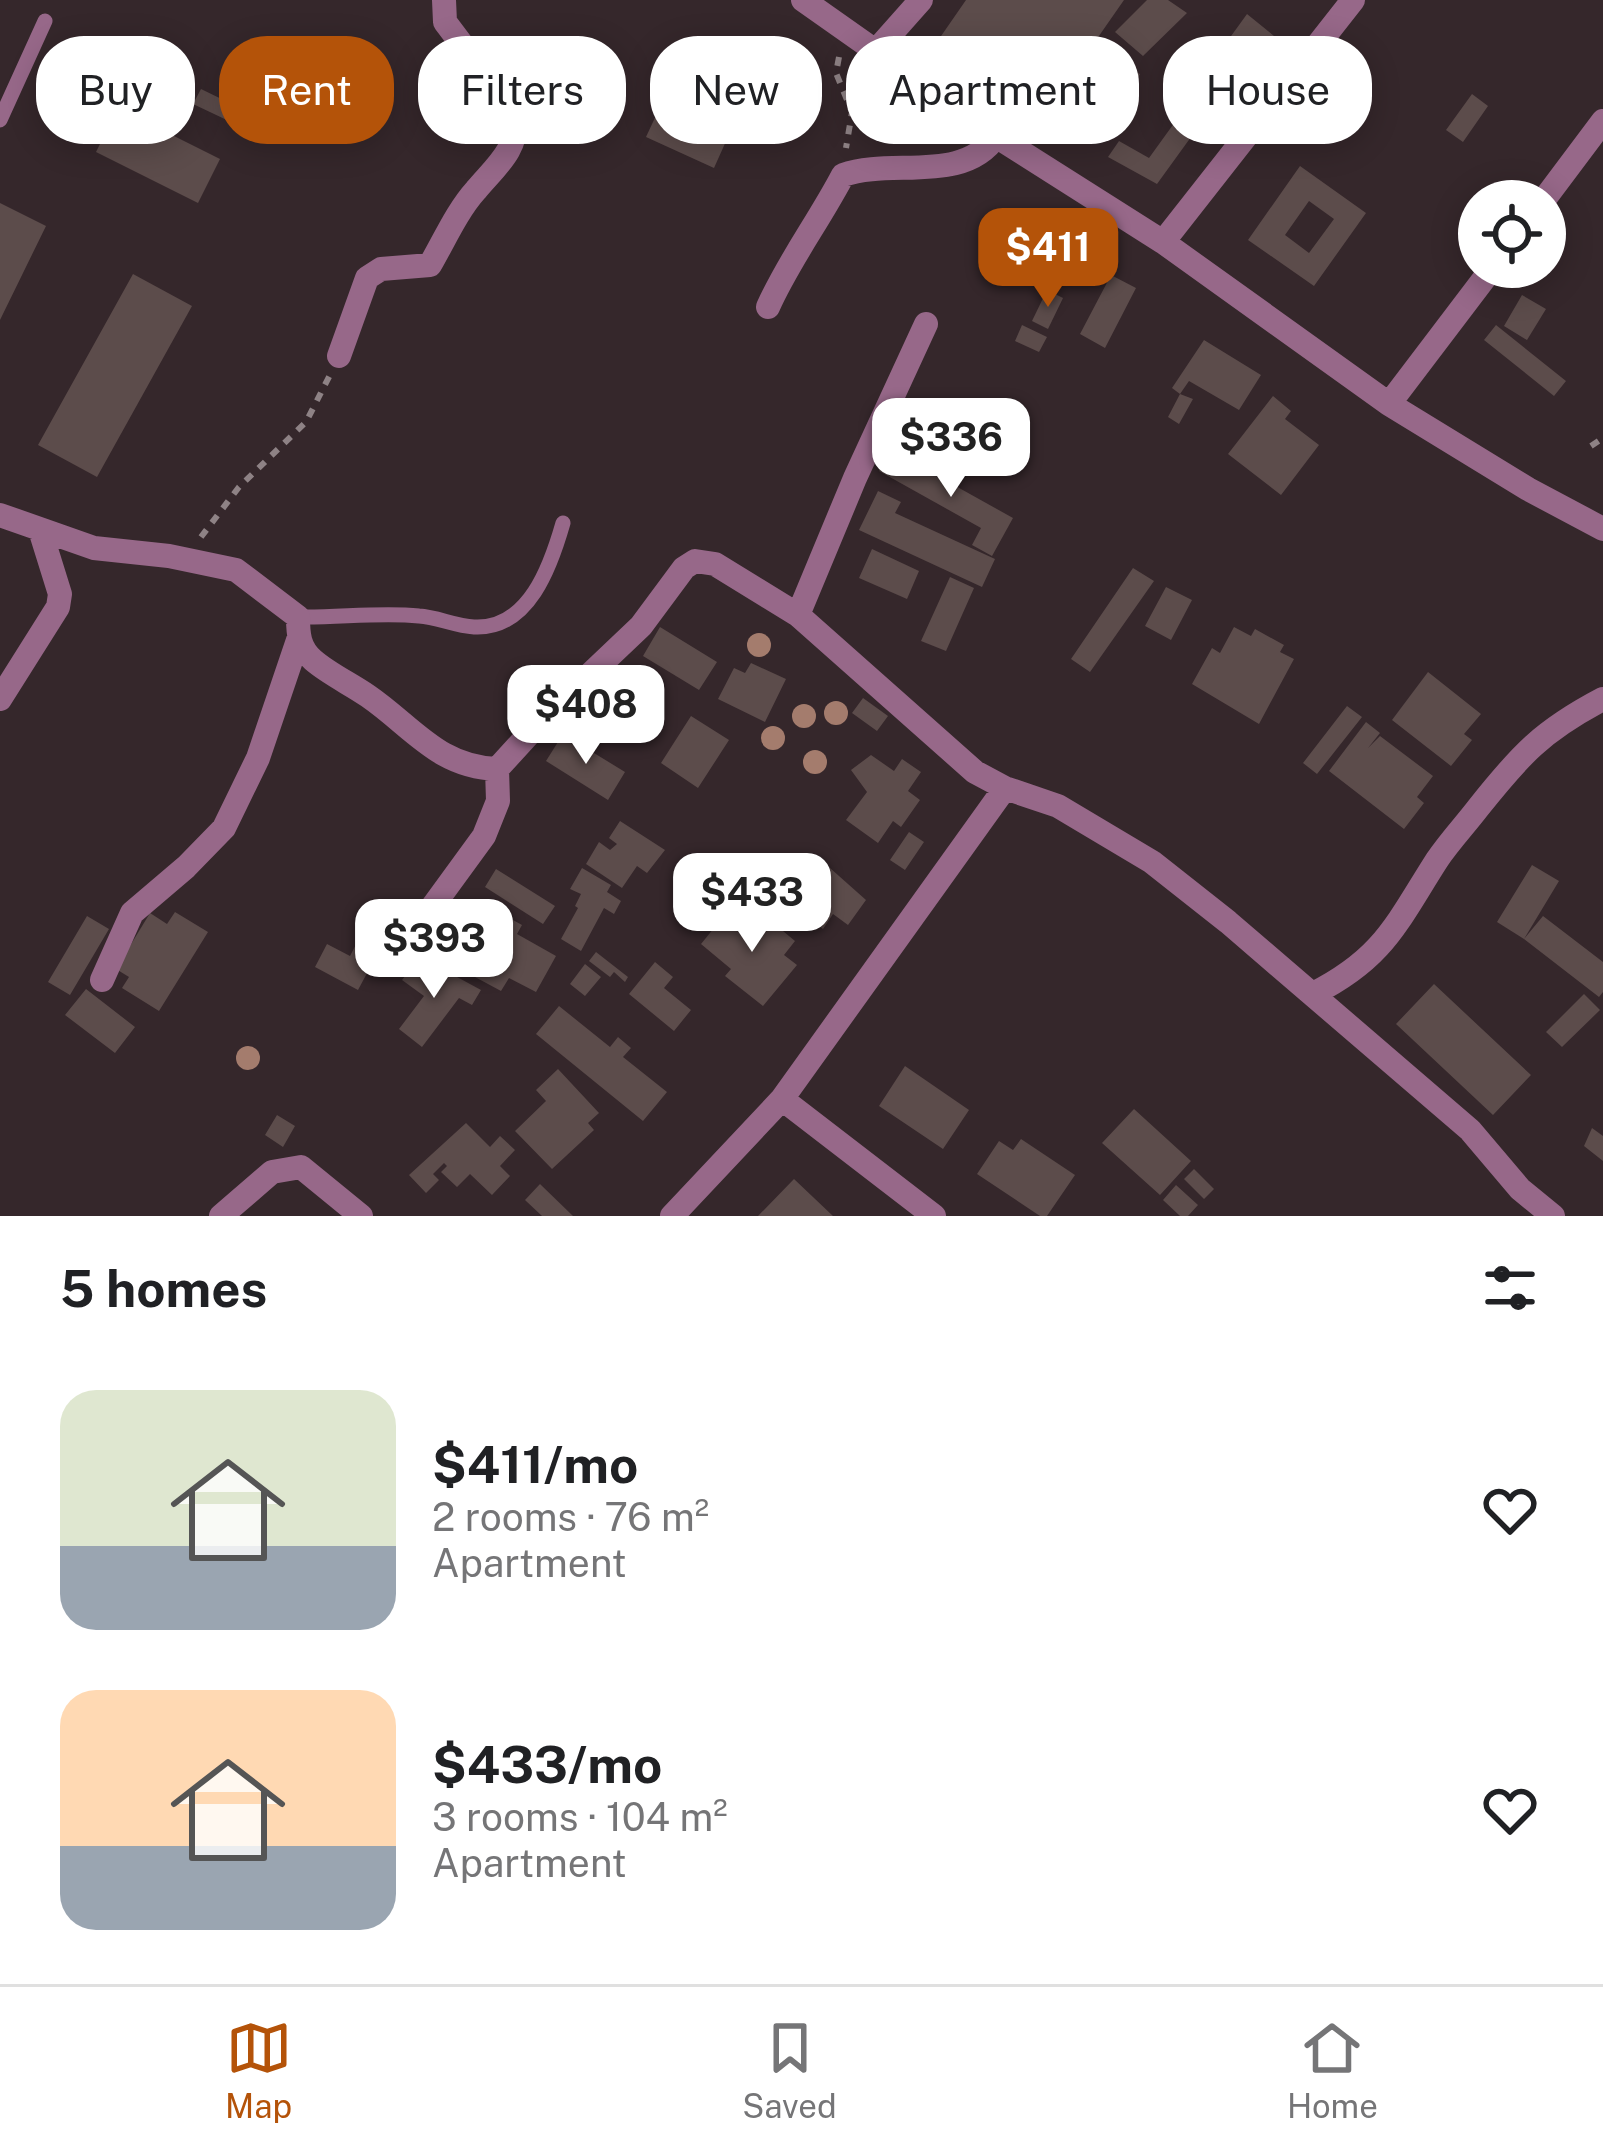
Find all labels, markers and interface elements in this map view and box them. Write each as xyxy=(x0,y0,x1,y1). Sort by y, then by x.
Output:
chip: Buy xyxy=(36,36,195,144)
chip: Rent xyxy=(219,36,394,144)
chip: Filters xyxy=(418,36,626,144)
chip: New xyxy=(650,36,822,144)
chip: Apartment xyxy=(846,36,1139,144)
chip: House xyxy=(1163,36,1372,144)
map controls xyxy=(1458,180,1566,288)
button: locate xyxy=(1458,180,1566,288)
pin: $411 xyxy=(977,208,1119,310)
text: $411 xyxy=(1005,224,1091,270)
pin: $336 xyxy=(880,398,1022,500)
text: $336 xyxy=(899,414,1003,460)
pin: $408 xyxy=(515,665,657,767)
text: $408 xyxy=(534,681,638,727)
pin: $433 xyxy=(681,853,823,955)
text: $433 xyxy=(700,869,804,915)
pin: $393 xyxy=(363,899,505,1001)
text: $393 xyxy=(382,915,486,961)
icon: filters xyxy=(1477,1255,1543,1321)
text: 5 homes xyxy=(60,1259,267,1318)
text: $411/mo xyxy=(432,1435,638,1494)
icon: home xyxy=(156,1438,300,1582)
icon: heart xyxy=(1477,1477,1543,1543)
text: 2 rooms · 76 m² xyxy=(432,1494,709,1540)
text: Apartment xyxy=(432,1540,627,1586)
text: $433/mo xyxy=(432,1735,662,1794)
icon: home xyxy=(156,1738,300,1882)
icon: heart xyxy=(1477,1777,1543,1843)
text: 3 rooms · 104 m² xyxy=(432,1794,728,1840)
text: Apartment xyxy=(432,1840,627,1886)
tab: Map xyxy=(225,2015,292,2125)
tab: Saved xyxy=(742,2015,837,2125)
tab: Home xyxy=(1287,2015,1378,2125)

